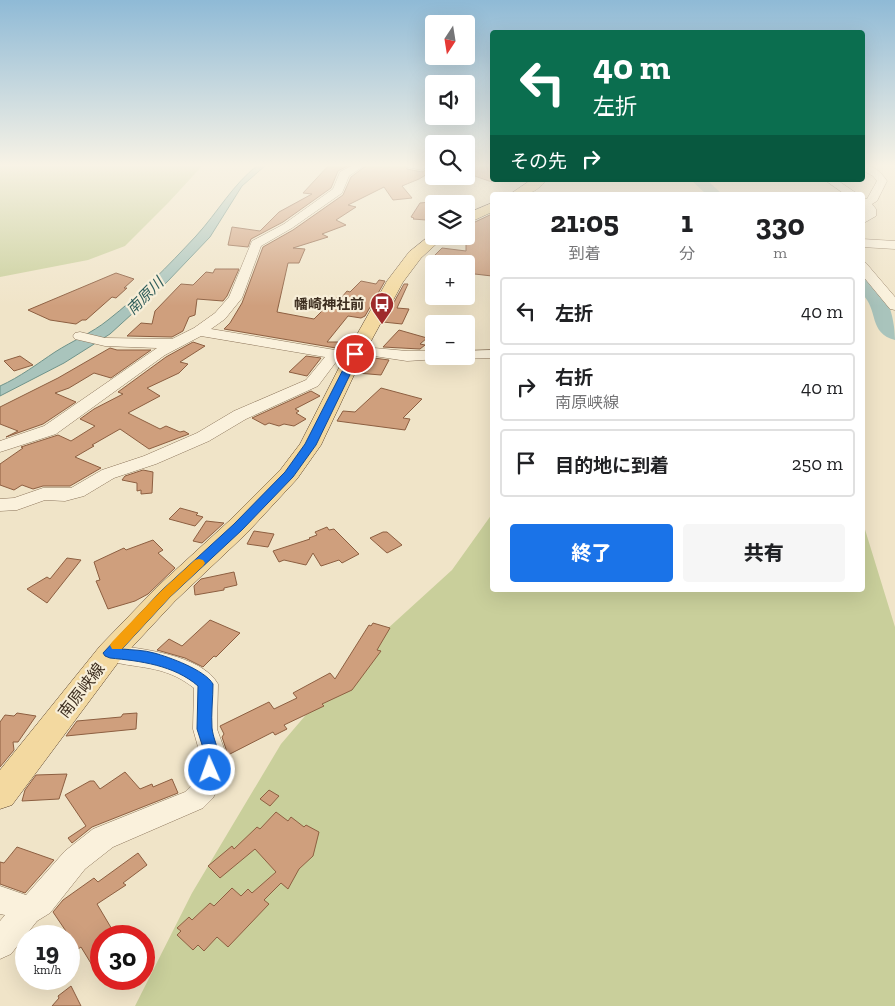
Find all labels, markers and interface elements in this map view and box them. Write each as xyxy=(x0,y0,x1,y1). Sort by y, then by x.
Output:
north arrow xyxy=(425,15,475,65)
map controls xyxy=(425,15,475,365)
text: 40 m xyxy=(593,46,670,88)
icon: left xyxy=(510,50,575,115)
button: sound xyxy=(425,75,475,125)
text: 左折 xyxy=(593,93,637,120)
button: search xyxy=(425,135,475,185)
icon: right xyxy=(577,145,605,173)
text: その先 xyxy=(510,150,567,173)
button: layers xyxy=(425,195,475,245)
text: 21:05 xyxy=(550,204,619,240)
text: 1 xyxy=(681,204,693,240)
text: 330 xyxy=(755,207,805,243)
text: m xyxy=(773,243,787,262)
text: 到着 xyxy=(569,244,601,263)
text: 分 xyxy=(679,244,695,263)
button: + xyxy=(425,255,475,305)
water label: 南原川 xyxy=(123,272,169,318)
bus stop icon: 幡崎神社前 xyxy=(369,291,395,325)
place label: 幡崎神社前 xyxy=(294,296,364,313)
icon: left xyxy=(512,297,540,325)
text: 40 m xyxy=(801,300,843,323)
text: 左折 xyxy=(555,302,593,325)
button: − xyxy=(425,315,475,365)
pin xyxy=(334,333,376,375)
icon: arrive xyxy=(341,340,369,368)
text: 右折 xyxy=(555,366,593,389)
icon: right xyxy=(512,373,540,401)
text: 40 m xyxy=(801,376,843,399)
text: 南原峡線 xyxy=(555,393,619,412)
icon: arrive xyxy=(512,449,540,477)
text: 250 m xyxy=(792,452,843,475)
text: 目的地に到着 xyxy=(555,454,669,477)
button: 終了 xyxy=(510,524,673,582)
button: 共有 xyxy=(683,524,845,582)
street label: 南原峡線 xyxy=(54,659,109,721)
position arrow xyxy=(183,743,235,795)
speed limit sign: 30 xyxy=(90,925,155,990)
text: 19 xyxy=(36,936,59,966)
text: km/h xyxy=(34,963,61,977)

